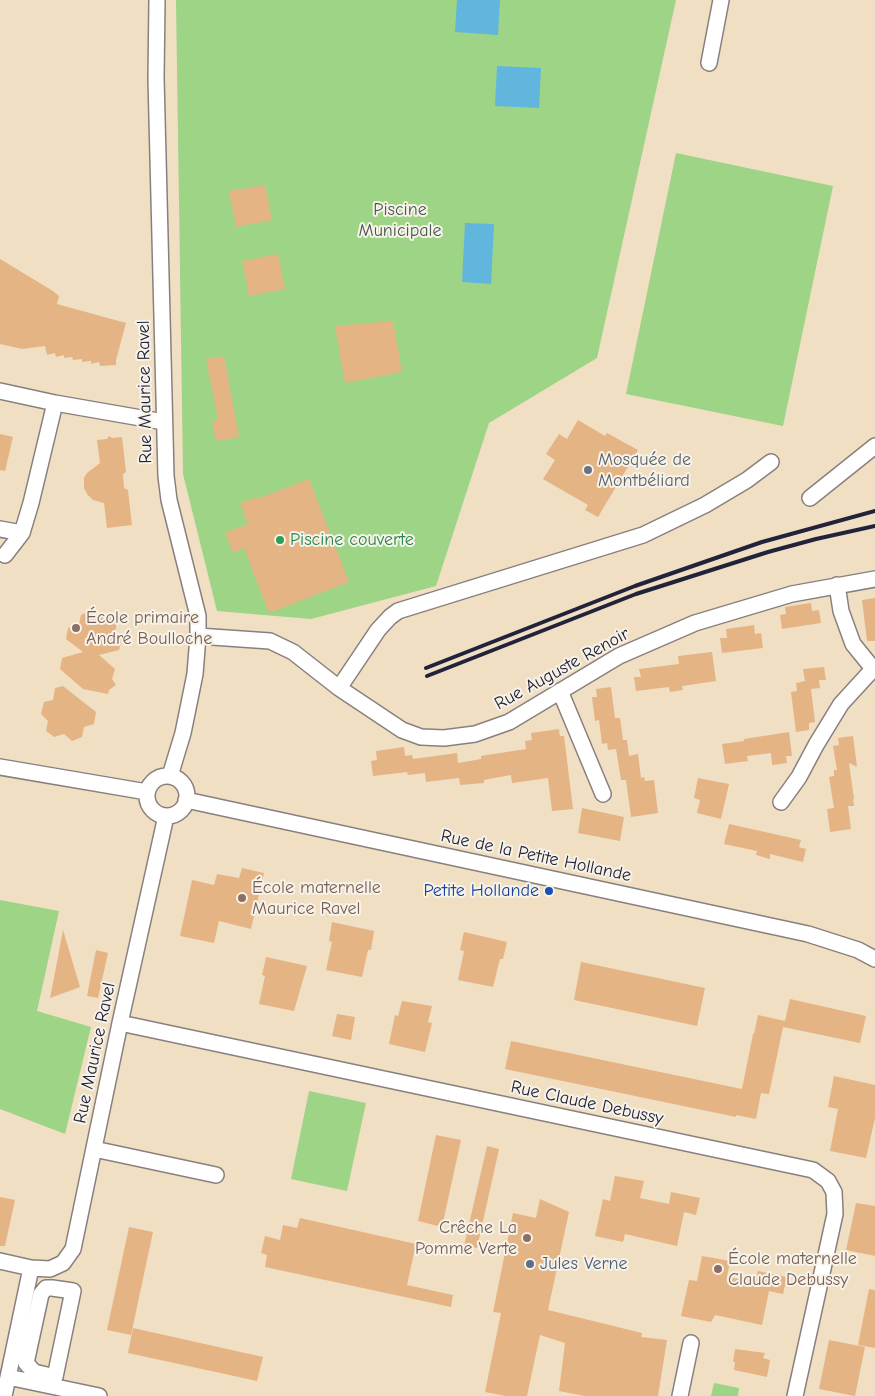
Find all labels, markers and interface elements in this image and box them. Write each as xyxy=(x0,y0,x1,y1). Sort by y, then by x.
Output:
park label: Piscine Municipale xyxy=(359,199,441,242)
street label: Rue Maurice Ravel xyxy=(133,320,157,464)
place label: Mosquée de Montbéliard xyxy=(598,449,691,492)
marker: Mosquée de Montbéliard xyxy=(582,464,594,476)
place label: Piscine couverte xyxy=(290,529,414,551)
marker: Piscine couverte xyxy=(274,534,286,546)
place label: École primaire André Boulloche xyxy=(86,607,212,650)
marker: École primaire André Boulloche xyxy=(70,622,82,634)
street label: Rue Auguste Renoir xyxy=(491,623,633,715)
street label: Rue de la Petite Hollande xyxy=(439,825,633,887)
place label: École maternelle Maurice Ravel xyxy=(252,877,381,920)
place label: Petite Hollande xyxy=(424,880,539,902)
marker: Petite Hollande xyxy=(543,885,555,897)
marker: École maternelle Maurice Ravel xyxy=(236,892,248,904)
street label: Rue Maurice Ravel xyxy=(70,981,120,1125)
street label: Rue Claude Debussy xyxy=(509,1076,665,1130)
place label: Crêche La Pomme Verte xyxy=(415,1217,517,1260)
marker: Crêche La Pomme Verte xyxy=(521,1232,533,1244)
place label: École maternelle Claude Debussy xyxy=(728,1248,857,1290)
place label: Jules Verne xyxy=(540,1253,628,1275)
marker: Jules Verne xyxy=(524,1258,536,1270)
marker: École maternelle Claude Debussy xyxy=(712,1263,724,1275)

